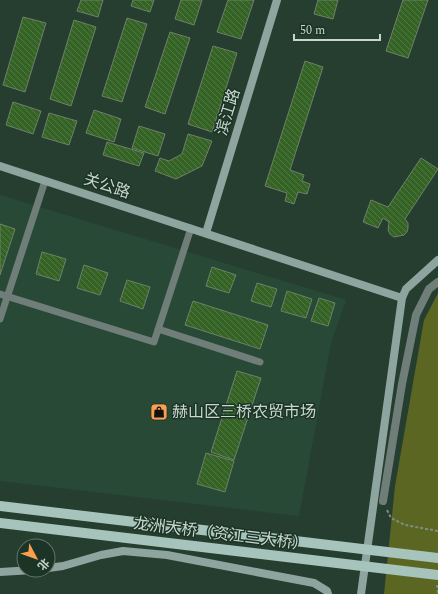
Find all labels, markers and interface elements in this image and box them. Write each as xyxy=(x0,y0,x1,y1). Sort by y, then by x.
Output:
scale bar xyxy=(294,16,380,42)
text: 50 m xyxy=(300,21,325,40)
street label: 滨江路 xyxy=(210,86,246,138)
street label: 关公路 xyxy=(80,167,134,205)
place label: 赫山区三桥农贸市场 xyxy=(172,400,316,424)
shop icon: 赫山区三桥农贸市场 xyxy=(149,402,169,422)
street label: 龙洲大桥（资江三大桥） xyxy=(132,511,310,557)
north arrow xyxy=(16,538,56,578)
text: 北 xyxy=(33,555,53,574)

